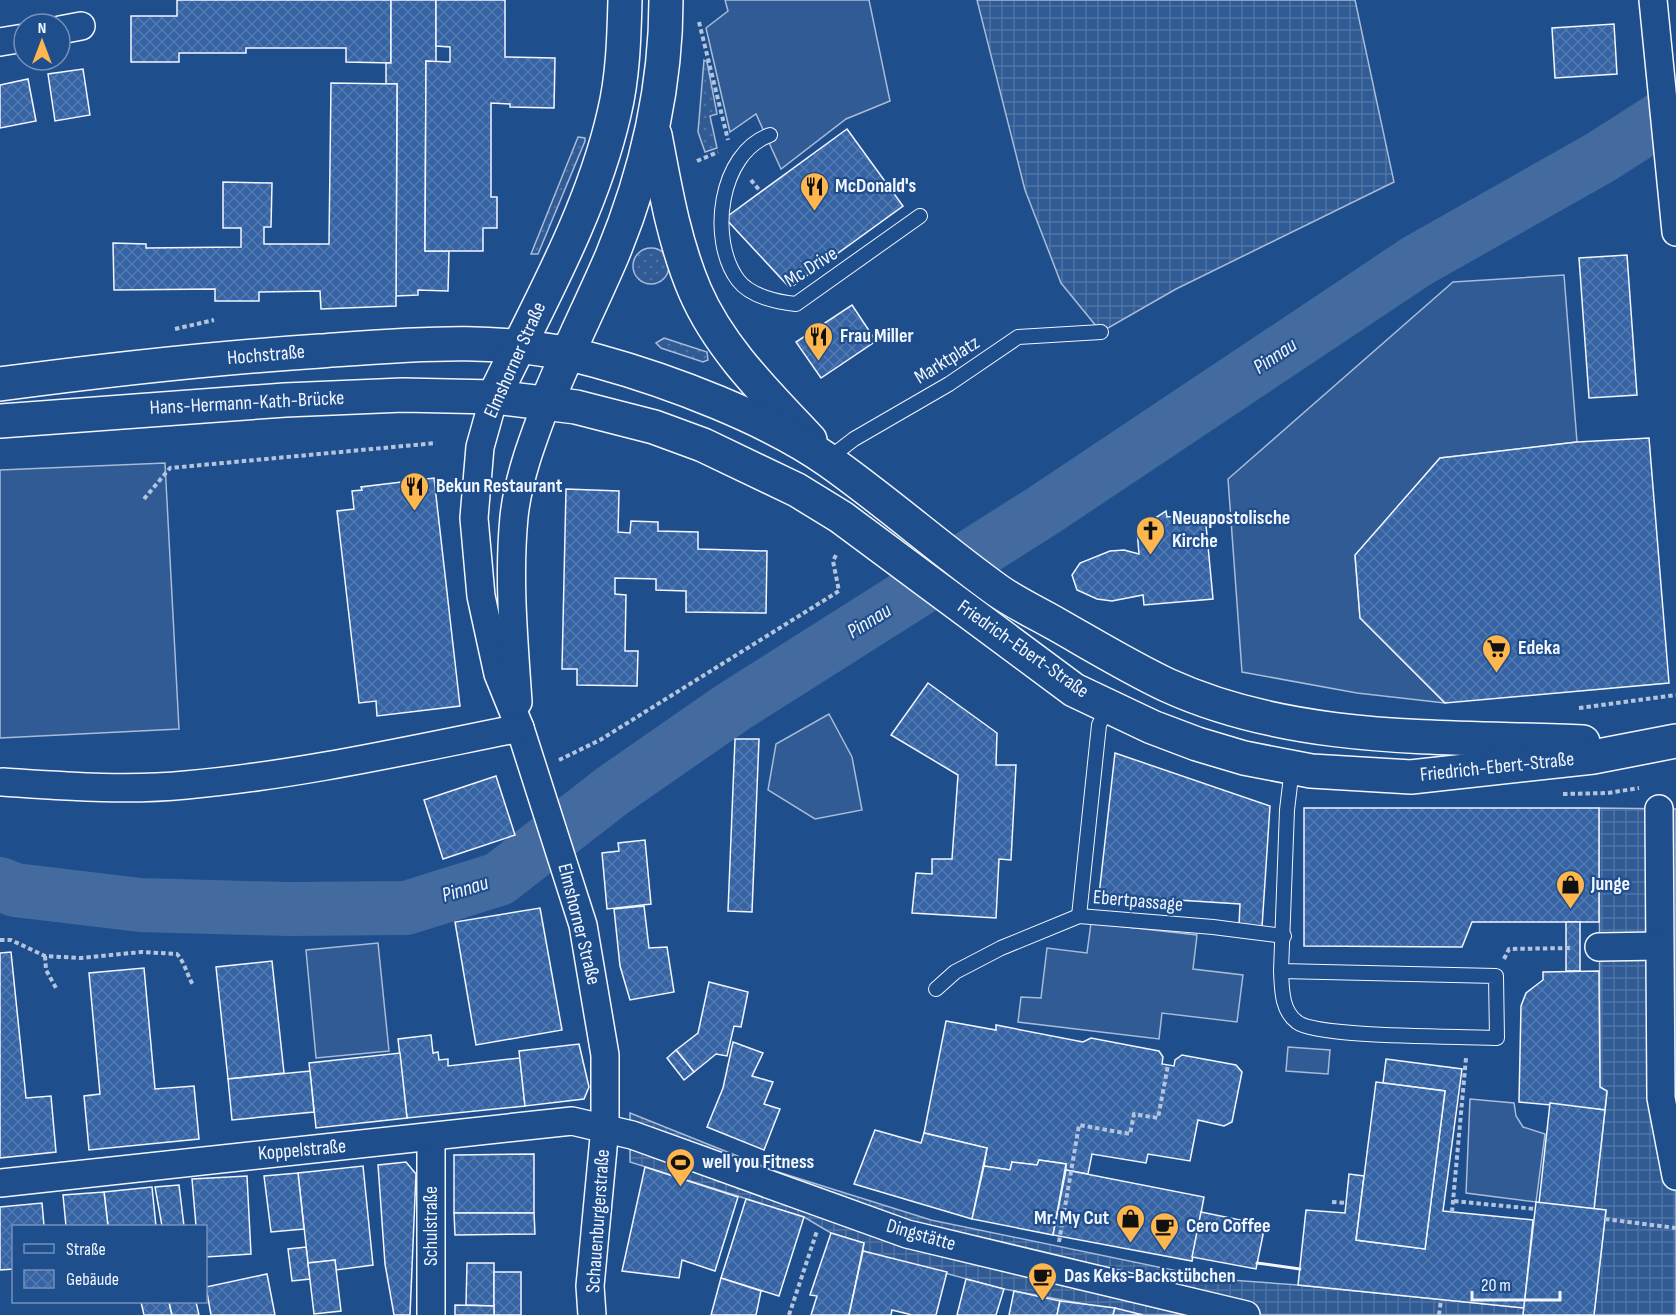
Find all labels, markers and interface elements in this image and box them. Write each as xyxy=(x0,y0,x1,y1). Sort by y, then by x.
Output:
north arrow xyxy=(12,12,72,72)
text: N xyxy=(38,19,46,38)
restaurant icon: McDonald's xyxy=(798,170,830,212)
place label: McDonald's xyxy=(835,174,917,198)
street label: Mc Drive xyxy=(780,241,842,293)
street label: Elmshorner Straße xyxy=(479,298,551,422)
restaurant icon: Frau Miller xyxy=(803,320,835,362)
place label: Frau Miller xyxy=(840,324,914,348)
street label: Marktplatz xyxy=(910,331,984,389)
water label: Pinnau xyxy=(1248,332,1302,380)
street label: Hochstraße xyxy=(226,340,306,370)
street label: Hans-Hermann-Kath-Brücke xyxy=(149,386,345,420)
restaurant icon: Bekun Restaurant xyxy=(399,470,431,512)
place label: Bekun Restaurant xyxy=(436,474,563,498)
place label: Neuapostolische Kirche xyxy=(1172,506,1290,553)
church icon: Neuapostolische Kirche xyxy=(1135,514,1167,556)
street label: Friedrich-Ebert-Straße xyxy=(953,595,1093,703)
water label: Pinnau xyxy=(842,598,896,644)
supermarket icon: Edeka xyxy=(1481,632,1513,674)
place label: Edeka xyxy=(1518,636,1560,660)
street label: Friedrich-Ebert-Straße xyxy=(1419,747,1575,787)
street label: Elmshorner Straße xyxy=(552,861,606,987)
shop icon: Junge xyxy=(1554,868,1586,910)
water label: Pinnau xyxy=(439,870,492,908)
place label: Junge xyxy=(1590,872,1630,896)
street label: Ebertpassage xyxy=(1092,885,1184,917)
street label: Koppelstraße xyxy=(257,1134,347,1166)
sports icon: well you Fitness xyxy=(665,1146,697,1188)
street label: Schauenburgerstraße xyxy=(581,1148,615,1294)
place label: well you Fitness xyxy=(702,1150,814,1174)
street label: Schulstraße xyxy=(419,1186,443,1266)
shop icon: Mr. My Cut xyxy=(1114,1202,1146,1244)
place label: Mr. My Cut xyxy=(1034,1206,1109,1230)
cafe icon: Cero Coffee xyxy=(1149,1210,1181,1252)
street label: Dingstätte xyxy=(884,1214,958,1256)
place label: Cero Coffee xyxy=(1186,1214,1271,1238)
legend xyxy=(12,1225,207,1303)
text: Straße xyxy=(66,1239,106,1260)
cafe icon: Das Keks-Backstübchen xyxy=(1027,1260,1059,1302)
place label: Das Keks-Backstübchen xyxy=(1064,1264,1236,1288)
scale bar xyxy=(1472,1264,1560,1302)
text: Gebäude xyxy=(66,1269,119,1290)
text: 20 m xyxy=(1481,1275,1511,1296)

